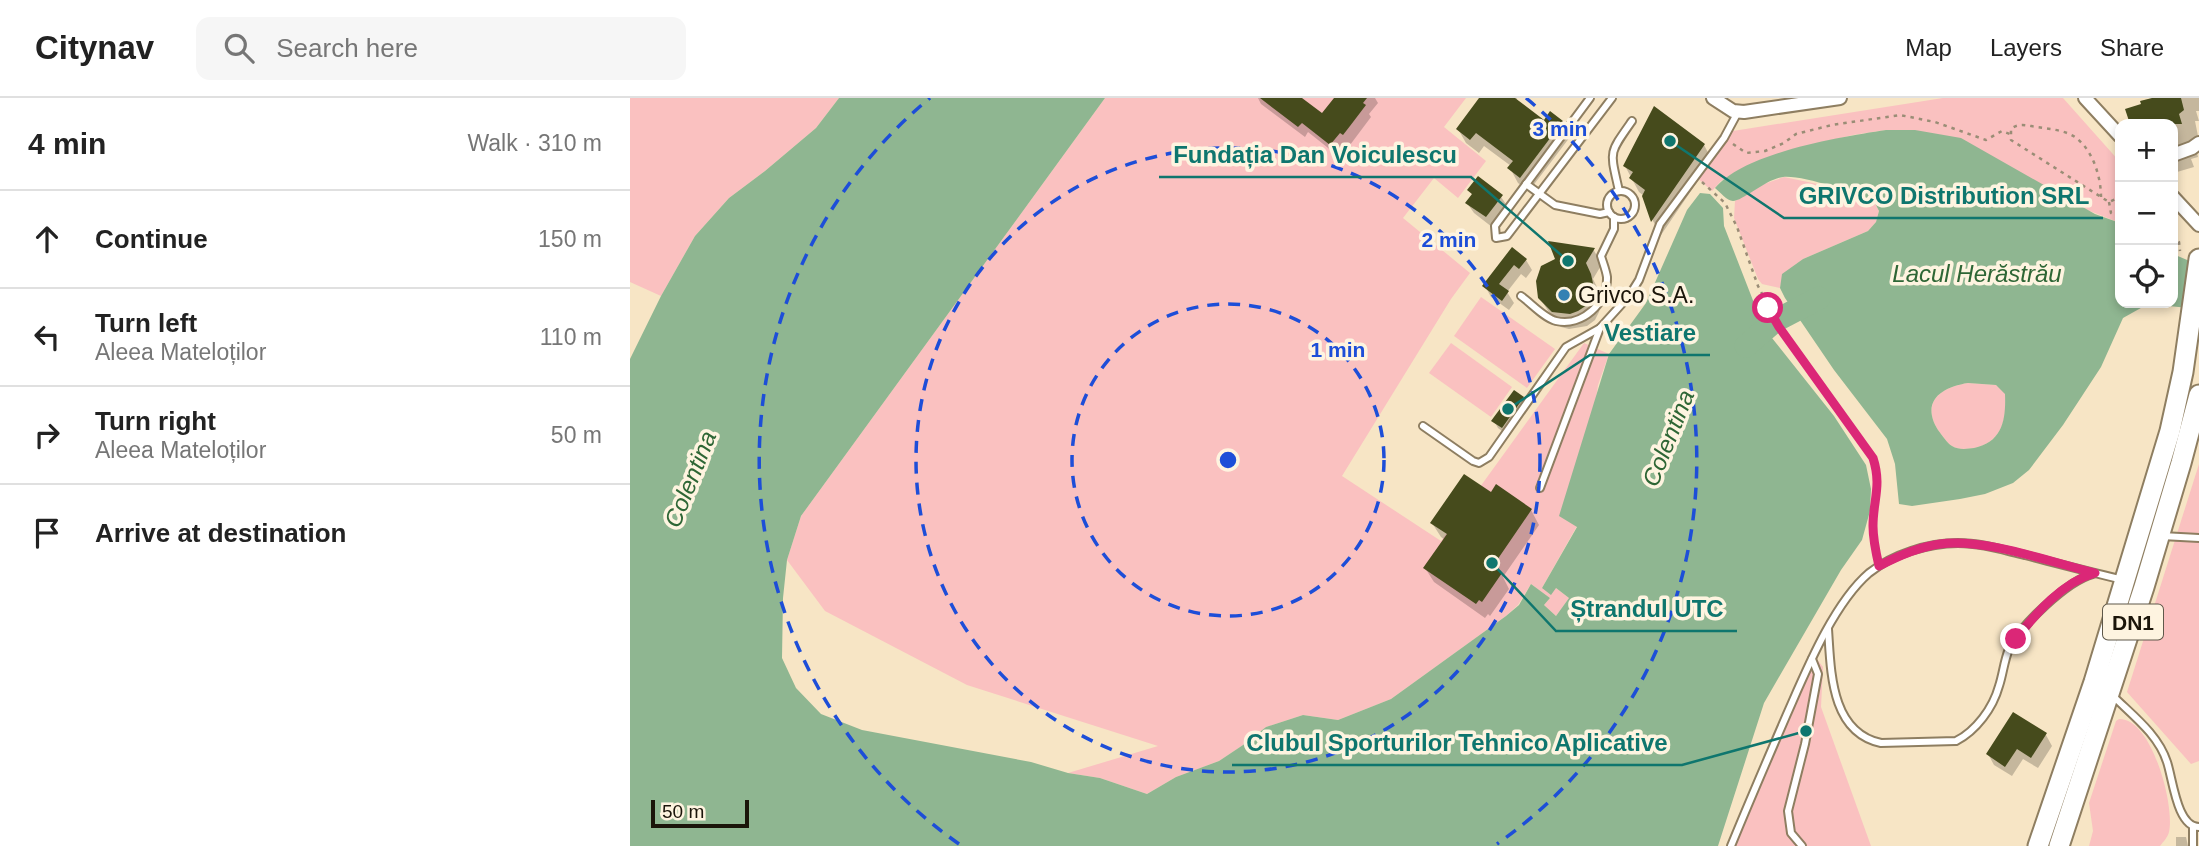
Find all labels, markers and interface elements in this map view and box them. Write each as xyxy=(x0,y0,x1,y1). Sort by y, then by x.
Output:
search box xyxy=(196,17,686,80)
text: Citynav xyxy=(35,29,154,66)
icon: search xyxy=(220,29,258,67)
text: Search here xyxy=(276,33,418,63)
text: Map xyxy=(1905,34,1952,61)
text: Layers xyxy=(1990,34,2062,61)
text: Share xyxy=(2100,34,2164,61)
text: 3 min xyxy=(1533,117,1587,140)
map controls xyxy=(2115,119,2178,308)
button: + xyxy=(2115,119,2178,182)
text: 4 min xyxy=(28,127,106,160)
text: Walk · 310 m xyxy=(467,130,602,156)
callout: Fundația Dan Voiculescu xyxy=(1159,132,1471,177)
text: Fundația Dan Voiculescu xyxy=(1173,141,1457,169)
callout: GRIVCO Distribution SRL xyxy=(1784,173,2103,218)
text: GRIVCO Distribution SRL xyxy=(1799,182,2089,209)
button: − xyxy=(2115,182,2178,245)
icon: ahead xyxy=(28,220,66,258)
text: Continue xyxy=(95,224,208,254)
text: 150 m xyxy=(538,226,602,252)
text: 2 min xyxy=(1422,228,1476,251)
button: locate xyxy=(2115,245,2178,308)
water label: Lacul Herăstrău xyxy=(1892,260,2062,287)
place label: Grivco S.A. xyxy=(1578,282,1694,308)
marker: Grivco S.A. xyxy=(1556,287,1572,303)
route start xyxy=(1752,292,1783,323)
text: Turn left xyxy=(95,308,197,338)
callout: Vestiare xyxy=(1590,310,1710,355)
icon: left xyxy=(28,318,66,356)
text: Vestiare xyxy=(1604,319,1696,346)
text: 110 m xyxy=(540,324,602,350)
text: 1 min xyxy=(1311,338,1365,361)
text: Aleea Mateloților xyxy=(95,339,266,365)
water label: Colentina xyxy=(1636,386,1700,490)
text: Turn right xyxy=(95,406,216,436)
icon: right xyxy=(28,416,66,454)
text: 50 m xyxy=(551,422,602,448)
water label: Colentina xyxy=(658,427,722,531)
text: Aleea Mateloților xyxy=(95,437,266,463)
centre of rings xyxy=(1216,448,1240,472)
icon: arrive xyxy=(28,514,66,552)
text: Arrive at destination xyxy=(95,518,346,548)
callout: Ștrandul UTC xyxy=(1556,586,1737,631)
text: Ștrandul UTC xyxy=(1570,595,1724,623)
road number: DN1 xyxy=(2103,604,2163,640)
route end xyxy=(2000,623,2031,654)
callout: Clubul Sporturilor Tehnico Aplicative xyxy=(1232,720,1682,765)
text: Clubul Sporturilor Tehnico Aplicative xyxy=(1246,729,1668,756)
scale bar xyxy=(651,797,749,829)
text: 50 m xyxy=(662,801,704,822)

